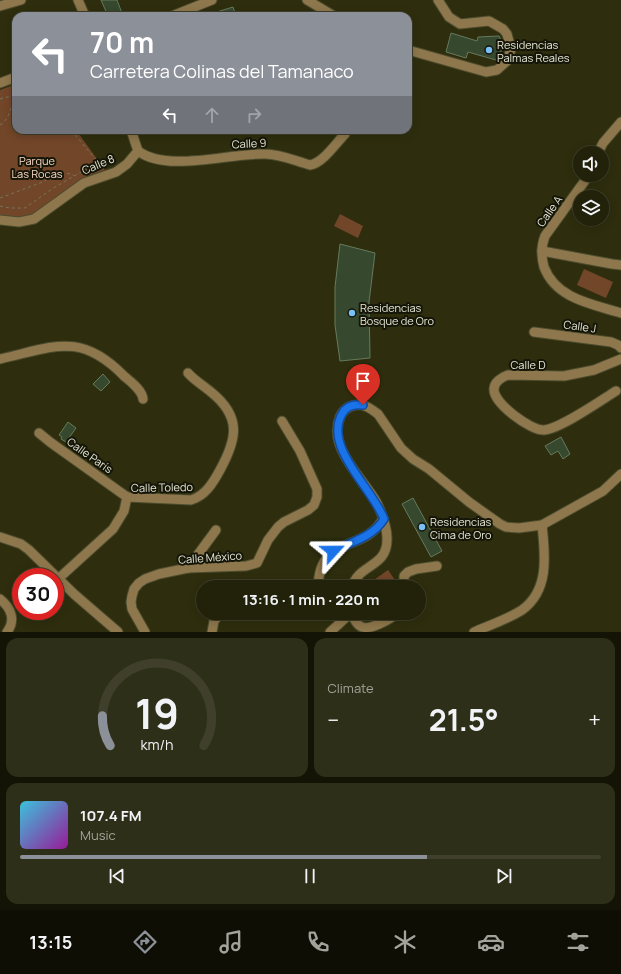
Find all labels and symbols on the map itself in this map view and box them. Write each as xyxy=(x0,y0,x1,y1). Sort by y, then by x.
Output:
place label: Residencias Palmas Reales xyxy=(497,37,570,65)
marker: Residencias Palmas Reales xyxy=(484,45,494,55)
street label: Calle 9 xyxy=(231,135,267,151)
street label: Calle 8 xyxy=(79,150,117,178)
park label: Parque Las Rocas xyxy=(11,153,63,181)
street label: Calle A xyxy=(533,192,565,230)
place label: Residencias Bosque de Oro xyxy=(360,300,435,328)
marker: Residencias Bosque de Oro xyxy=(347,308,357,318)
street label: Calle J xyxy=(563,316,597,336)
street label: Calle D xyxy=(510,357,546,372)
pin xyxy=(346,364,380,405)
street label: Calle París xyxy=(64,434,116,476)
street label: Calle Toledo xyxy=(131,479,194,495)
place label: Residencias Cima de Oro xyxy=(430,514,492,542)
marker: Residencias Cima de Oro xyxy=(417,522,427,532)
position arrow xyxy=(312,530,354,572)
street label: Calle México xyxy=(178,547,243,567)
speed limit sign: 30 xyxy=(12,568,64,620)

